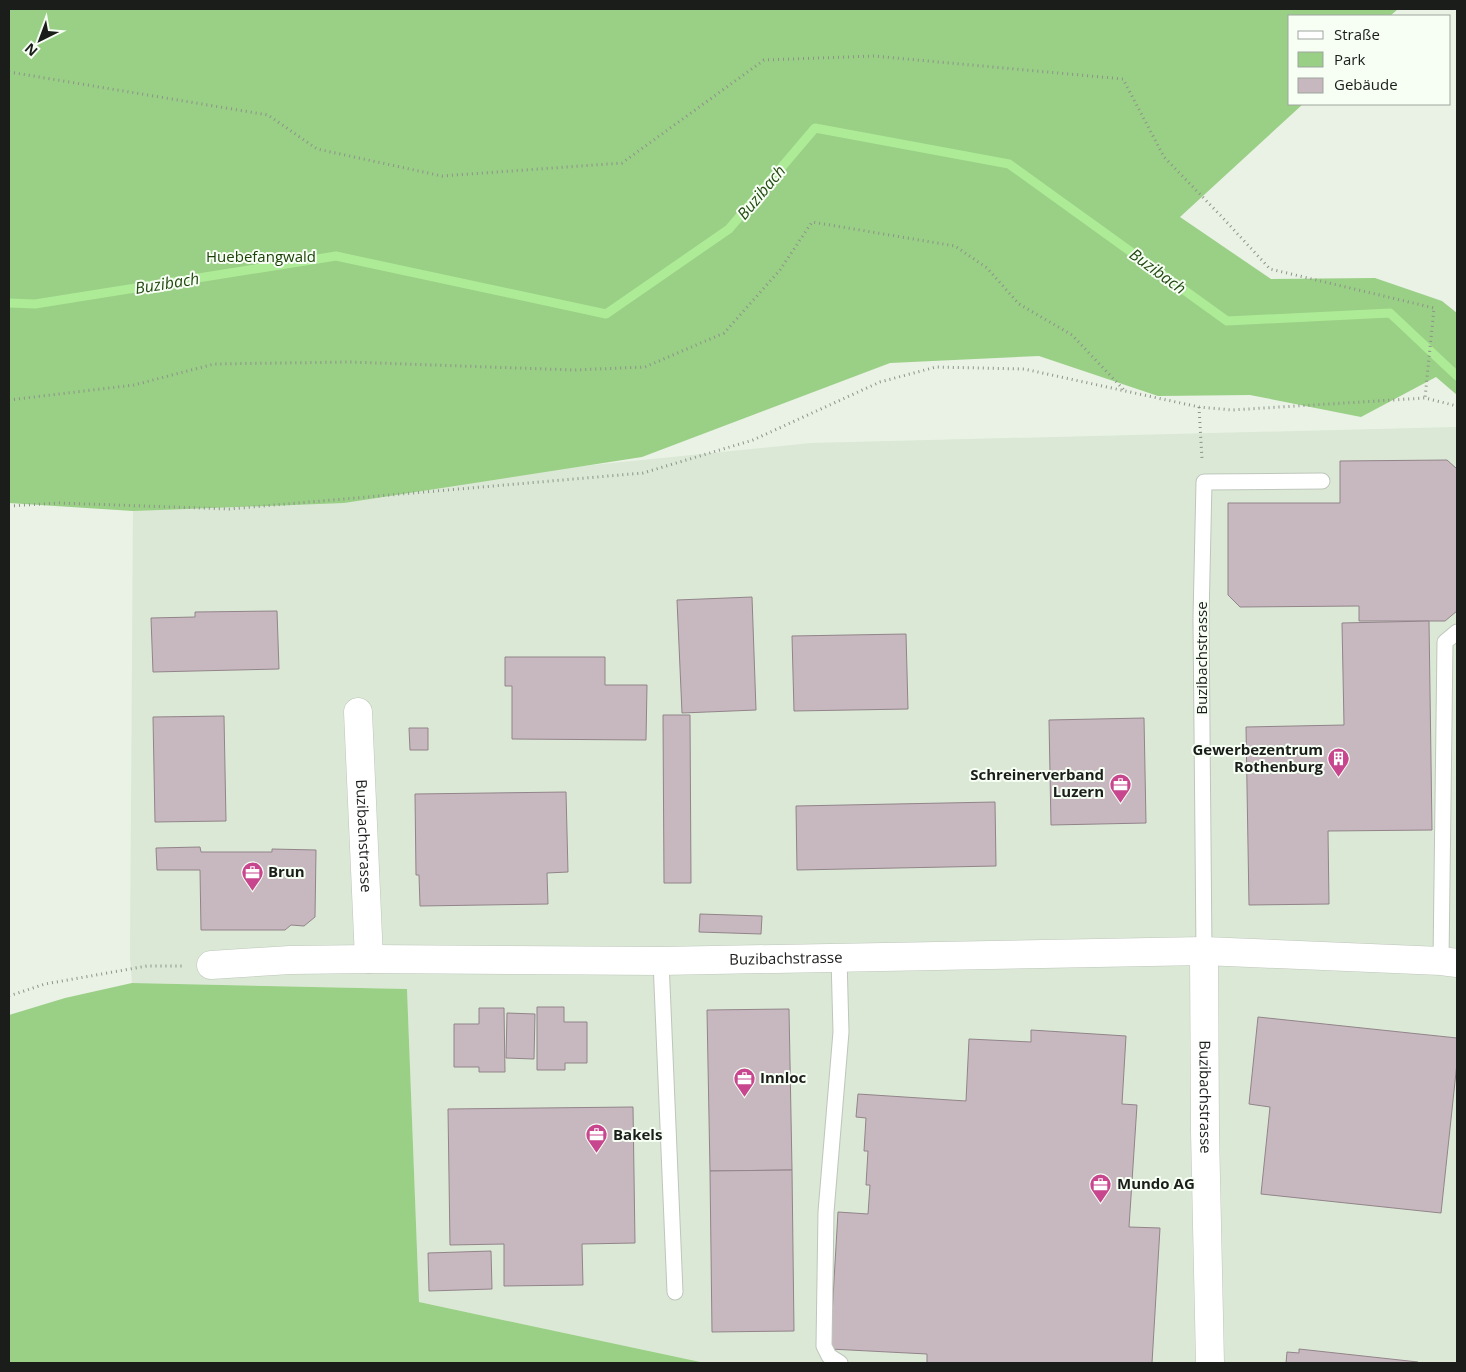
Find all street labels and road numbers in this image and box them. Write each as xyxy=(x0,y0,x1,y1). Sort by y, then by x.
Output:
street label: Buzibachstrasse xyxy=(1191,601,1211,715)
street label: Buzibachstrasse xyxy=(352,779,377,893)
street label: Buzibachstrasse xyxy=(729,947,843,969)
street label: Buzibachstrasse xyxy=(1195,1040,1216,1154)

